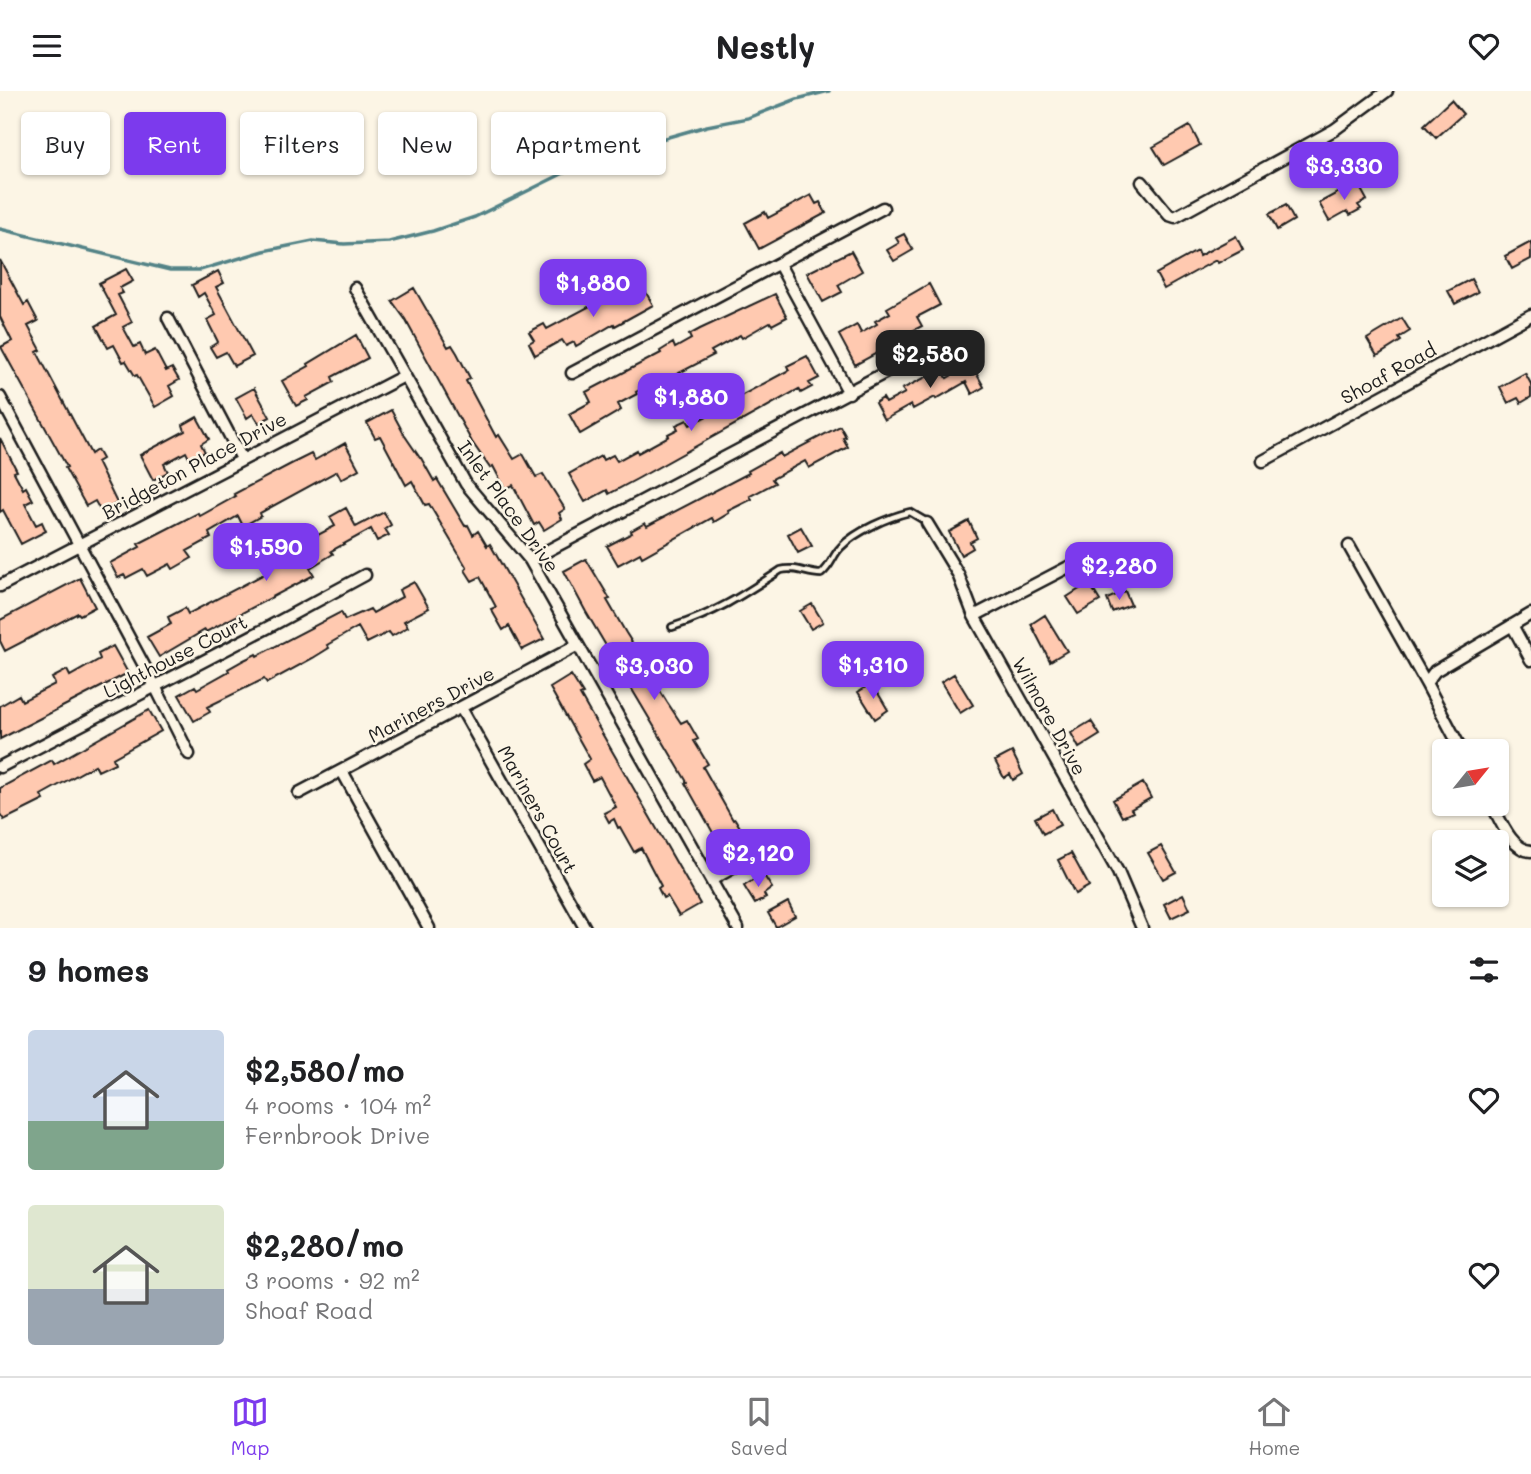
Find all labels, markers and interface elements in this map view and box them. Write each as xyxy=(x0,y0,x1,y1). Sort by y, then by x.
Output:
text: Nestly xyxy=(716,25,815,67)
icon: menu xyxy=(28,27,66,65)
icon: heart xyxy=(1465,27,1503,65)
chip: Buy xyxy=(21,112,110,175)
chip: Rent xyxy=(124,112,226,175)
chip: Filters xyxy=(240,112,364,175)
chip: New xyxy=(378,112,477,175)
chip: Apartment xyxy=(491,112,666,175)
pin: $3,330 xyxy=(1287,143,1401,202)
text: $3,330 xyxy=(1305,150,1383,180)
pin: $1,880 xyxy=(536,259,650,319)
text: $1,880 xyxy=(556,267,630,297)
pin: $2,580 xyxy=(873,331,987,390)
street label: Shoaf Road xyxy=(1336,337,1440,409)
text: $2,580 xyxy=(892,338,968,368)
pin: $1,880 xyxy=(634,373,748,433)
text: $1,880 xyxy=(654,381,728,411)
street label: Bridgeton Place Drive xyxy=(97,406,291,524)
street label: Inlet Place Drive xyxy=(453,435,565,577)
pin: $1,590 xyxy=(209,524,323,583)
text: $1,590 xyxy=(229,531,303,561)
pin: $2,280 xyxy=(1062,543,1176,602)
text: $2,280 xyxy=(1081,550,1157,580)
street label: Lighthouse Court xyxy=(99,609,251,703)
pin: $1,310 xyxy=(816,641,930,701)
pin: $3,030 xyxy=(597,643,711,702)
text: $1,310 xyxy=(838,649,908,679)
text: $3,030 xyxy=(615,650,693,680)
street label: Wilmore Drive xyxy=(1007,653,1093,779)
street label: Mariners Drive xyxy=(363,660,499,748)
north arrow xyxy=(1432,739,1508,815)
map controls xyxy=(1432,739,1509,907)
street label: Mariners Court xyxy=(492,741,584,877)
pin: $2,120 xyxy=(701,829,815,889)
button: layers xyxy=(1432,830,1509,907)
text: $2,120 xyxy=(722,837,794,867)
text: 9 homes xyxy=(28,950,149,990)
icon: filters xyxy=(1465,951,1503,989)
text: $2,580/mo xyxy=(245,1050,404,1090)
icon: home xyxy=(84,1058,168,1142)
icon: heart xyxy=(1465,1081,1503,1119)
text: 4 rooms · 104 m² xyxy=(245,1090,431,1120)
text: Fernbrook Drive xyxy=(245,1120,430,1150)
text: $2,280/mo xyxy=(245,1225,404,1265)
icon: home xyxy=(84,1233,168,1317)
icon: heart xyxy=(1465,1256,1503,1294)
text: 3 rooms · 92 m² xyxy=(245,1265,420,1295)
text: Shoaf Road xyxy=(245,1295,373,1325)
tab: Map xyxy=(231,1393,269,1460)
tab: Saved xyxy=(731,1393,787,1460)
tab: Home xyxy=(1249,1393,1300,1460)

